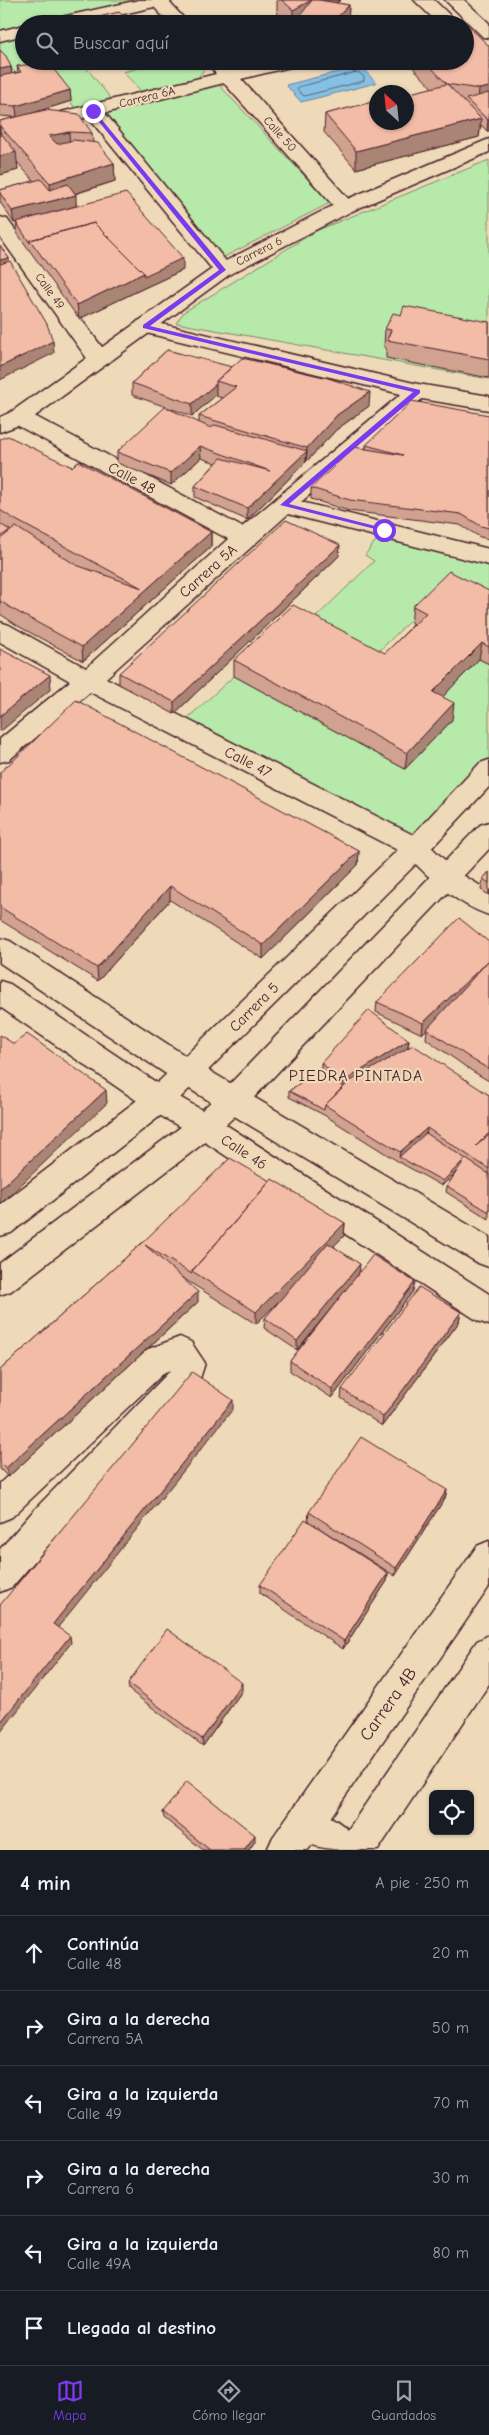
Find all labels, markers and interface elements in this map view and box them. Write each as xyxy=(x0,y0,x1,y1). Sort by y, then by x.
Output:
search box xyxy=(15,15,474,70)
icon: search xyxy=(33,29,61,57)
text: Buscar aquí xyxy=(73,32,169,54)
street label: Carrera 6A xyxy=(118,83,176,111)
north arrow xyxy=(369,85,414,130)
route end xyxy=(82,100,105,123)
street label: Calle 50 xyxy=(261,113,299,155)
street label: Carrera 6 xyxy=(233,233,285,269)
street label: Calle 49 xyxy=(32,270,68,312)
street label: Calle 48 xyxy=(105,458,159,498)
route start xyxy=(373,519,396,542)
street label: Carrera 5A xyxy=(175,540,241,602)
street label: Calle 47 xyxy=(221,743,275,781)
street label: Carrera 5 xyxy=(225,978,283,1036)
district label: PIEDRA PINTADA xyxy=(289,1067,423,1085)
street label: Calle 46 xyxy=(218,1130,270,1174)
street label: Carrera 4B xyxy=(355,1663,421,1745)
map controls xyxy=(429,1790,474,1835)
button: locate xyxy=(429,1790,474,1835)
text: 4 min xyxy=(20,1871,71,1895)
text: A pie · 250 m xyxy=(375,1874,469,1892)
text: Continúa xyxy=(67,1933,139,1955)
icon: ahead xyxy=(20,1939,48,1967)
text: 20 m xyxy=(432,1944,469,1962)
text: Calle 48 xyxy=(67,1955,121,1973)
text: Gira a la derecha xyxy=(67,2008,210,2030)
icon: right xyxy=(20,2014,48,2042)
text: 50 m xyxy=(432,2019,469,2037)
text: Carrera 5A xyxy=(67,2030,143,2048)
text: Gira a la izquierda xyxy=(67,2083,218,2105)
icon: left xyxy=(20,2089,48,2117)
text: 70 m xyxy=(433,2094,469,2112)
text: Calle 49 xyxy=(67,2105,122,2123)
text: Gira a la derecha xyxy=(67,2158,210,2180)
icon: right xyxy=(20,2164,48,2192)
text: 30 m xyxy=(433,2169,469,2187)
text: Carrera 6 xyxy=(67,2180,134,2198)
text: Gira a la izquierda xyxy=(67,2233,218,2255)
icon: left xyxy=(20,2239,48,2267)
text: 80 m xyxy=(432,2244,469,2262)
text: Calle 49A xyxy=(67,2255,131,2273)
icon: arrive xyxy=(20,2314,48,2342)
text: Llegada al destino xyxy=(67,2317,216,2339)
tab: Mapa xyxy=(53,2377,87,2424)
tab: Cómo llegar xyxy=(192,2377,265,2424)
tab: Guardados xyxy=(371,2377,436,2424)

